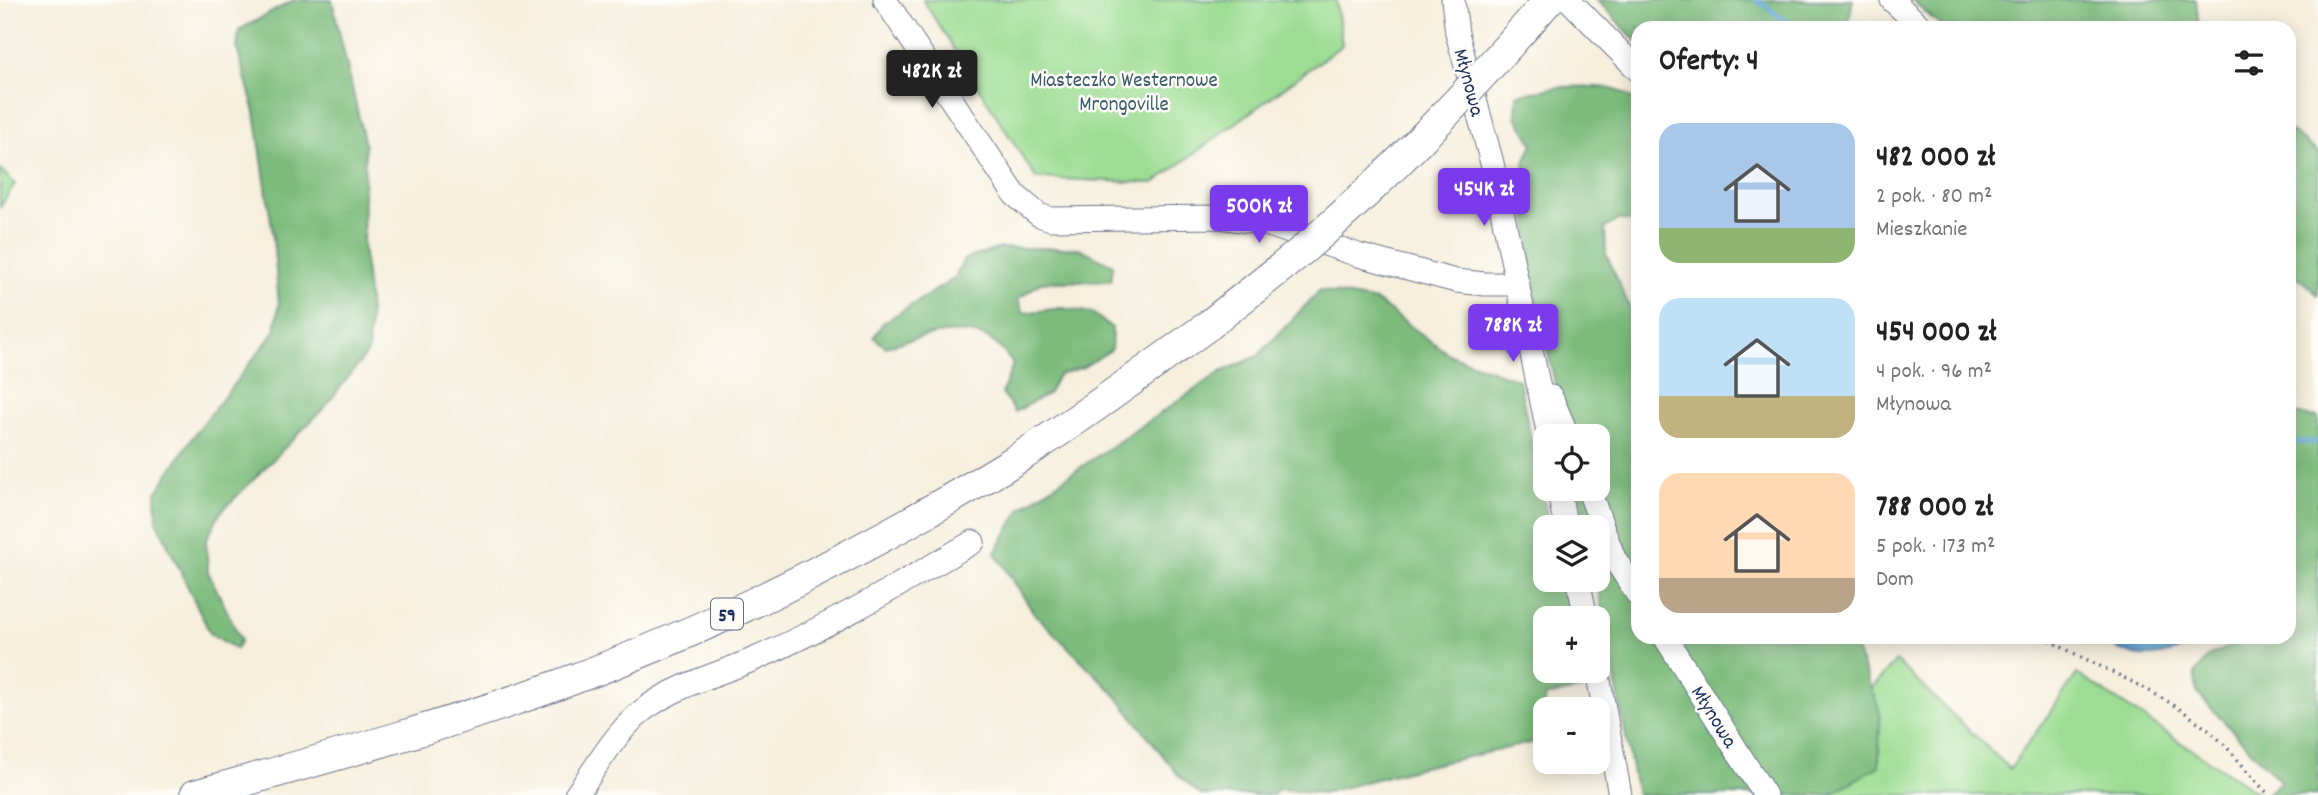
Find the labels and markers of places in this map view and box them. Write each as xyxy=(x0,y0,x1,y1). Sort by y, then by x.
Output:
pin: 482K zł xyxy=(867,50,997,110)
pin: 454K zł xyxy=(1419,168,1549,228)
pin: 500K zł xyxy=(1194,186,1324,245)
pin: 788K zł xyxy=(1448,304,1578,364)

